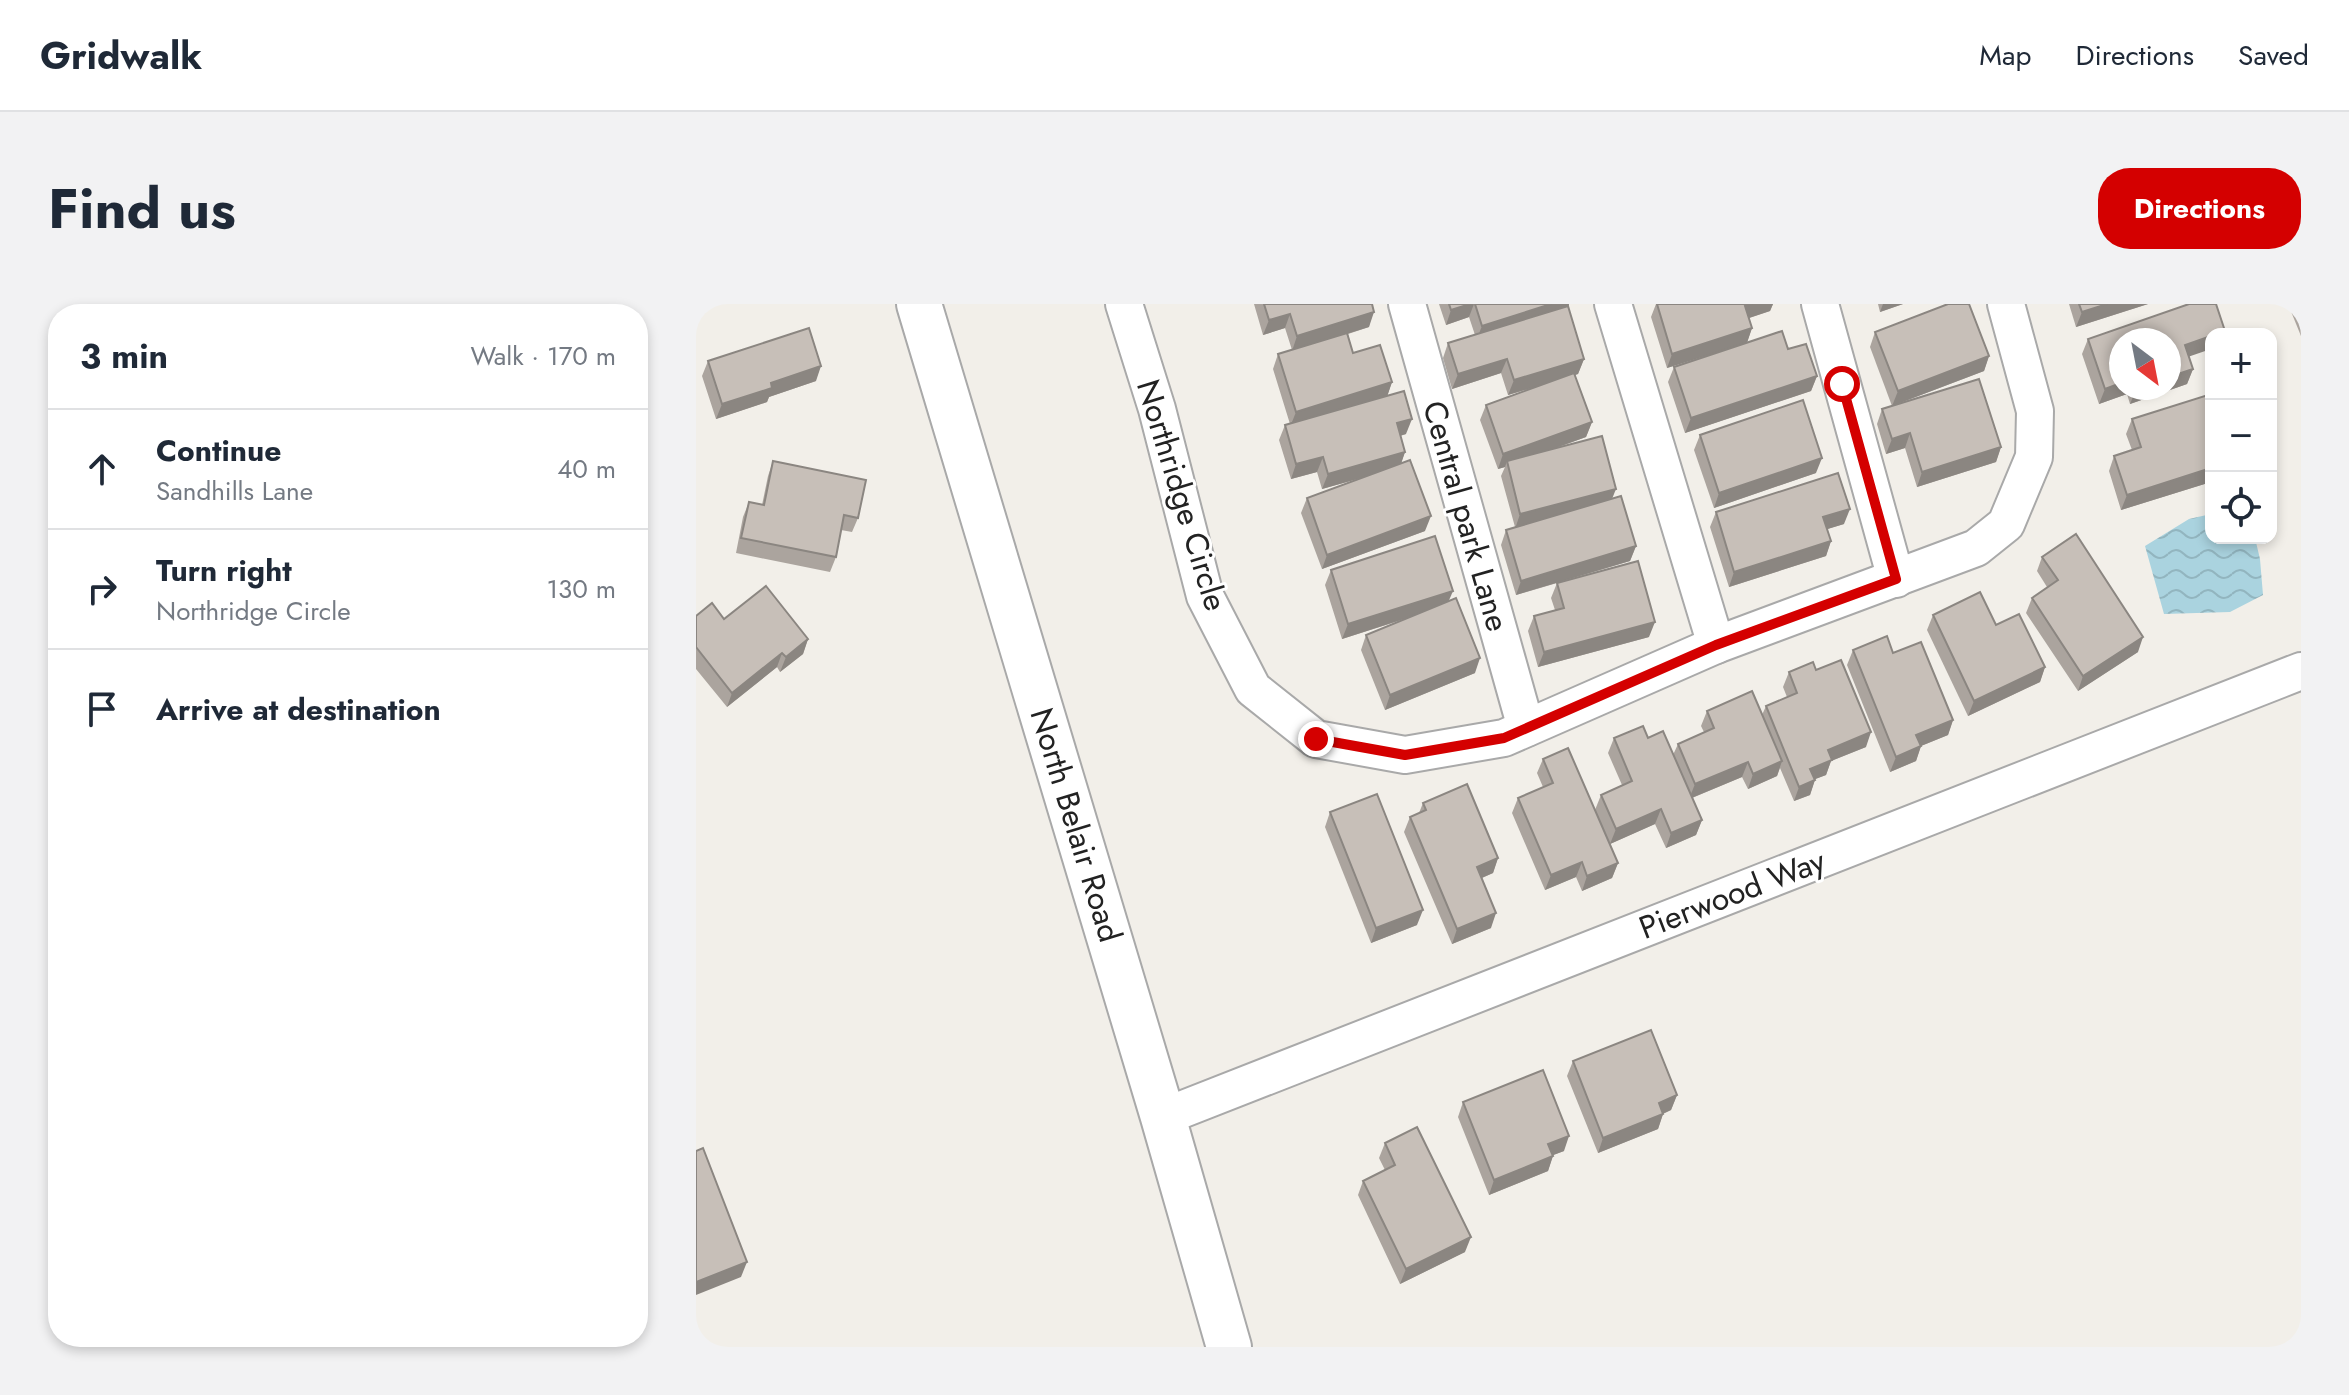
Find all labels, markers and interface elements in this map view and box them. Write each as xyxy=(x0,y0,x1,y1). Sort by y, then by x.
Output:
text: Gridwalk xyxy=(40,28,202,83)
text: Map xyxy=(1979,35,2031,76)
text: Directions xyxy=(2075,35,2194,76)
text: Saved xyxy=(2238,35,2309,76)
text: Find us xyxy=(48,168,236,249)
button: Directions xyxy=(2098,168,2301,249)
north arrow xyxy=(2109,328,2181,400)
map controls xyxy=(2205,328,2277,544)
button: + xyxy=(2205,328,2277,400)
text: 3 min xyxy=(80,332,168,381)
text: Walk · 170 m xyxy=(471,337,616,375)
route start xyxy=(1824,366,1860,402)
street label: Northridge Circle xyxy=(1125,374,1239,616)
street label: Central park Lane xyxy=(1411,395,1521,637)
button: − xyxy=(2205,400,2277,472)
text: Continue xyxy=(156,429,282,472)
icon: ahead xyxy=(80,447,124,491)
text: 40 m xyxy=(557,450,616,488)
text: Sandhills Lane xyxy=(156,472,313,510)
button: locate xyxy=(2205,472,2277,544)
text: Turn right xyxy=(156,549,292,592)
icon: right xyxy=(80,567,124,611)
text: 130 m xyxy=(546,570,616,608)
text: Northridge Circle xyxy=(156,592,351,630)
icon: arrive xyxy=(80,687,124,731)
text: Arrive at destination xyxy=(156,688,441,731)
street label: North Belair Road xyxy=(1019,702,1133,948)
route end xyxy=(1298,721,1334,757)
street label: Pierwood Way xyxy=(1632,837,1833,951)

